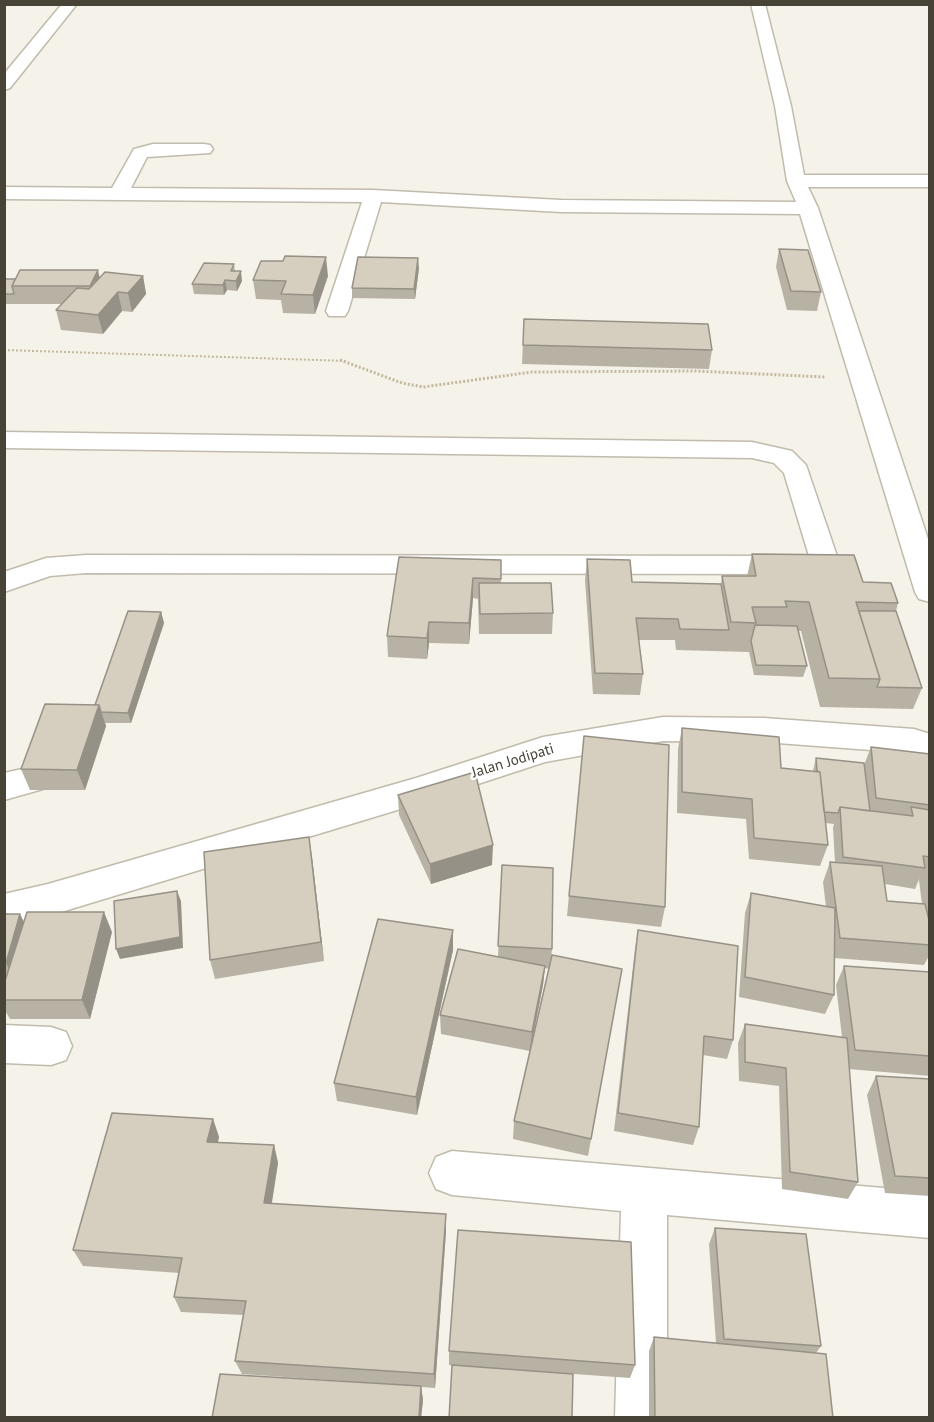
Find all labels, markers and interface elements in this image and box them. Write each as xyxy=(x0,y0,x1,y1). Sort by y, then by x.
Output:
street label: Jalan Jodipati xyxy=(470,740,556,782)

